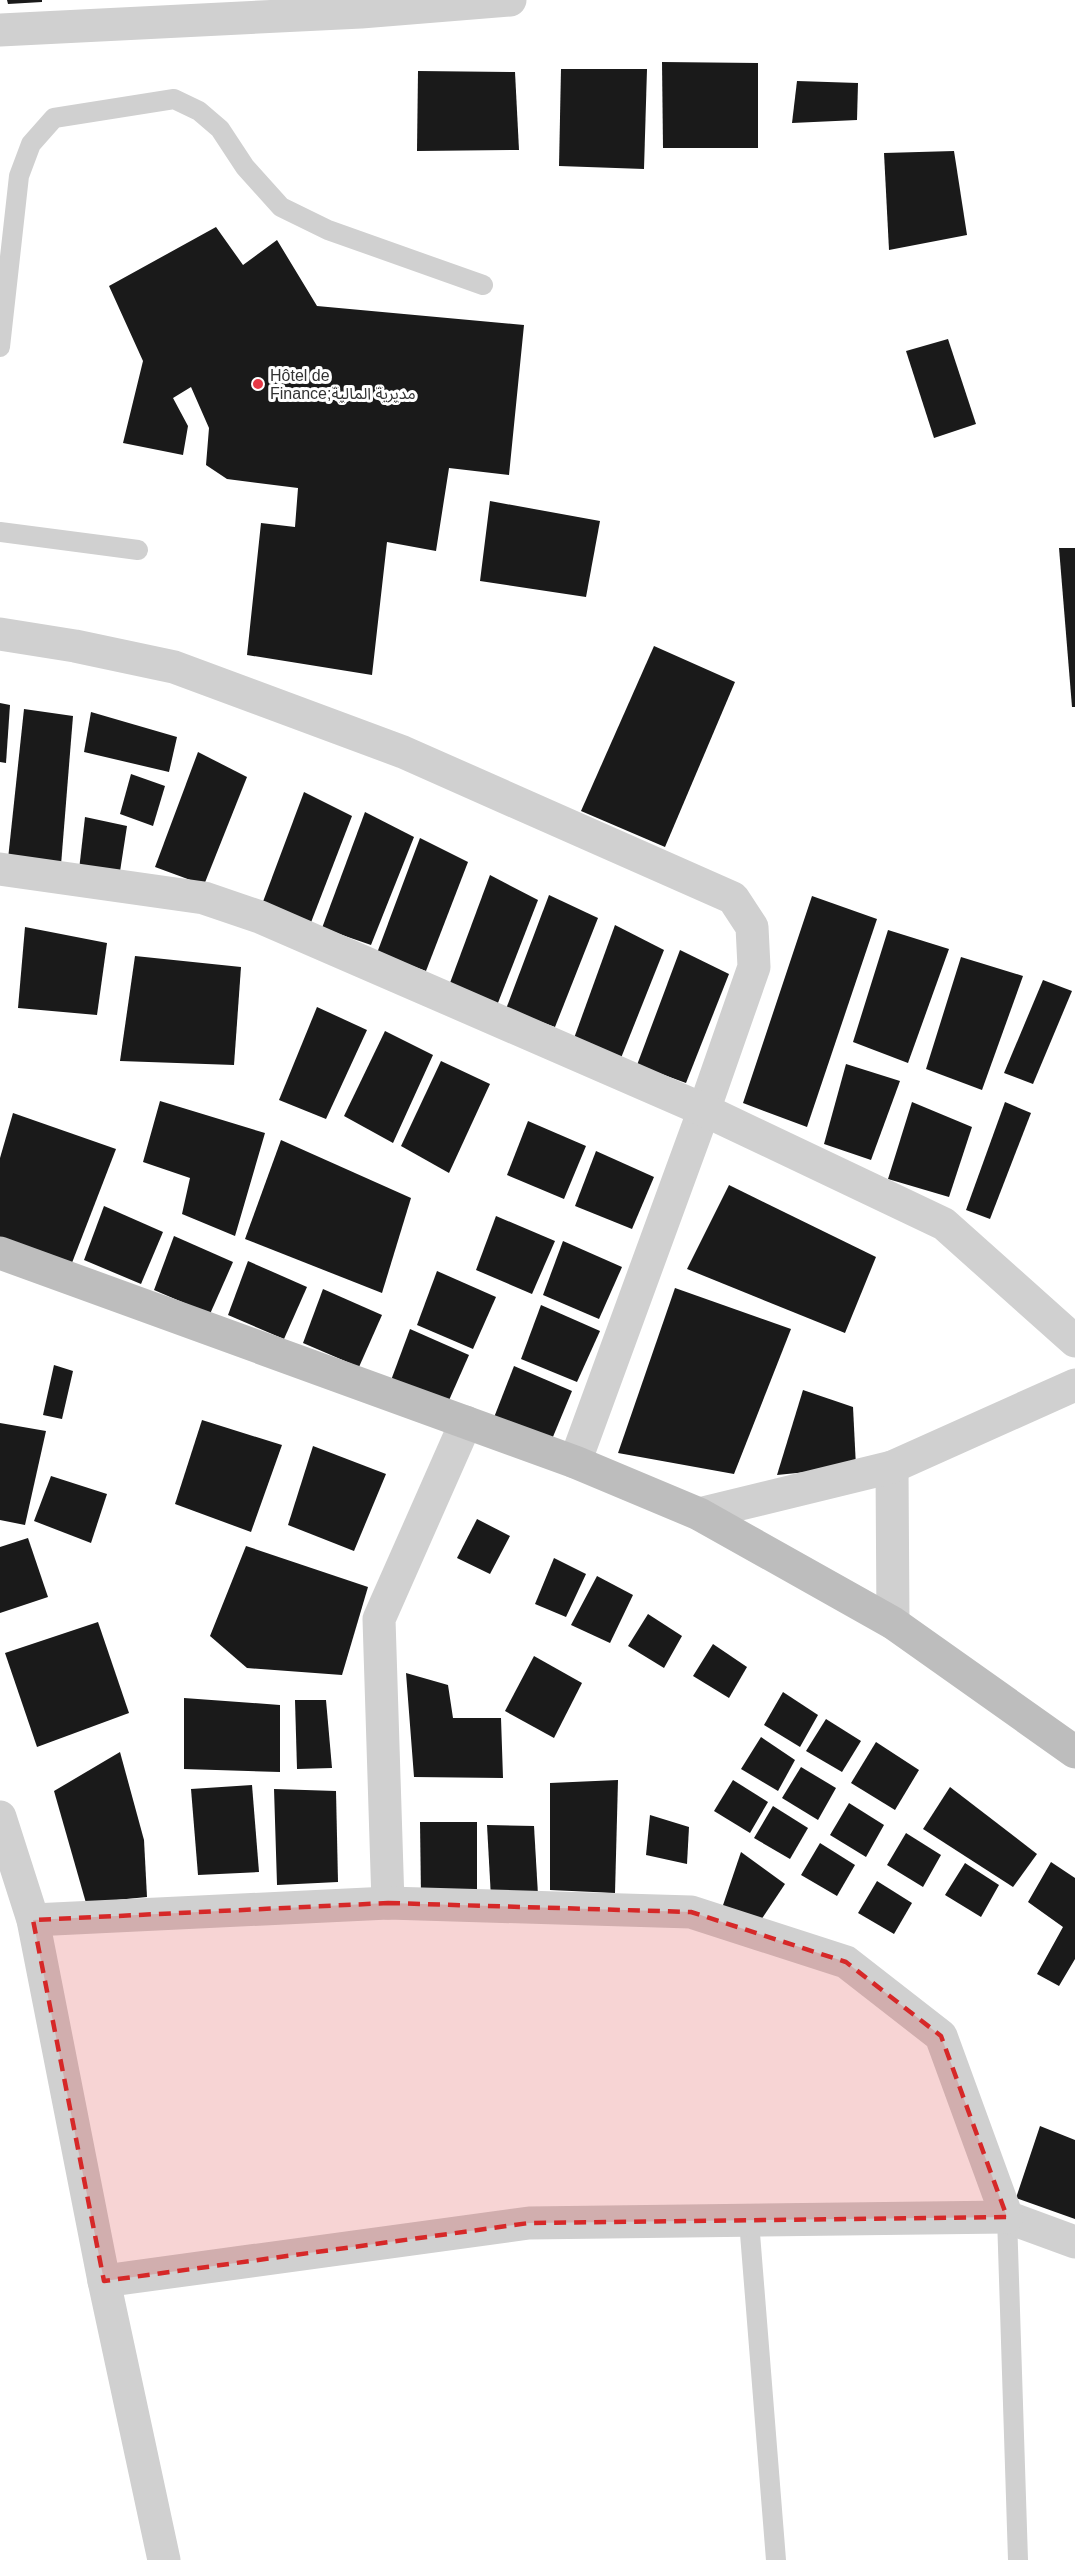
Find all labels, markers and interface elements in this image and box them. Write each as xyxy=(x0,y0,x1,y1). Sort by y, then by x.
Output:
place label: Hôtel de Finance;مديرية المالية xyxy=(270,367,416,403)
marker: Hôtel de Finance;مديرية المالية xyxy=(251,377,265,391)

